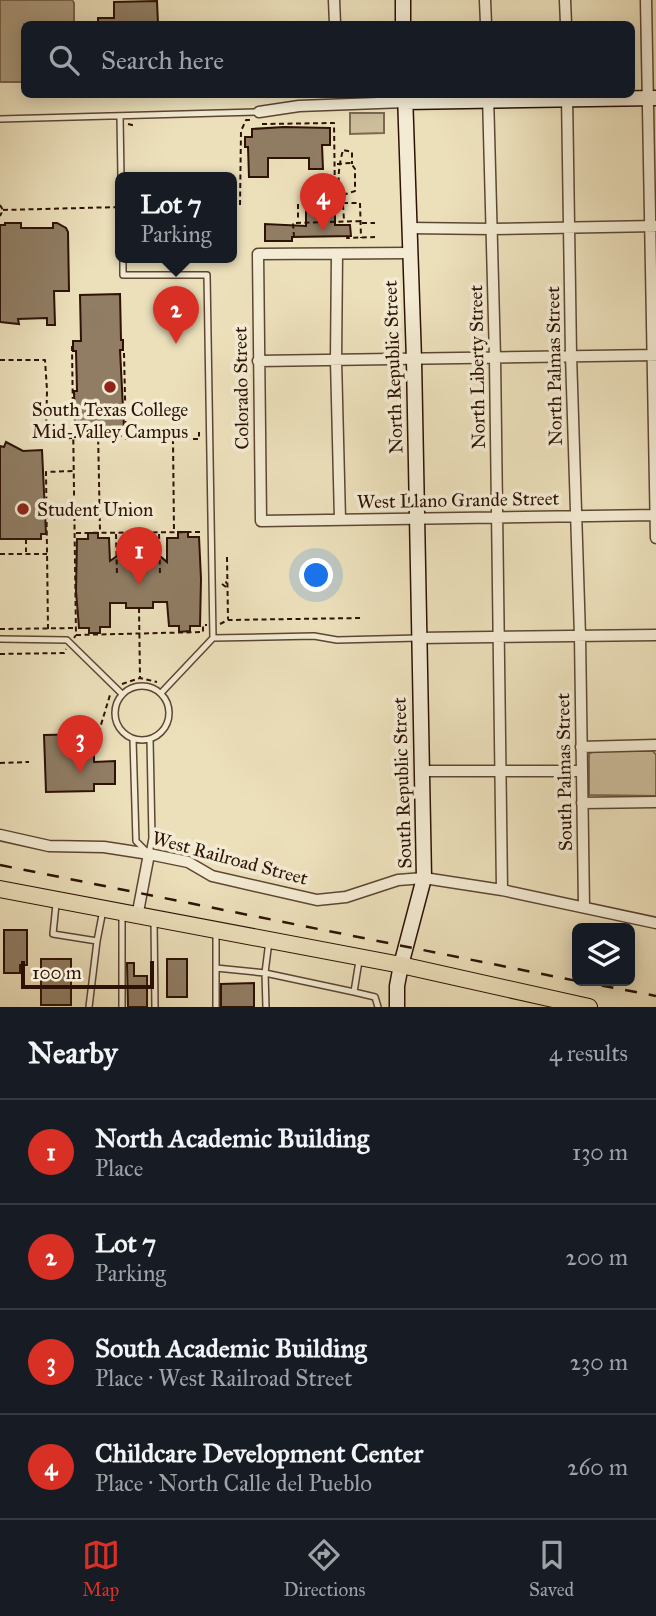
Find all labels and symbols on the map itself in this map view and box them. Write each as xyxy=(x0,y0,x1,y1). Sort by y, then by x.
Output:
pin: 4 xyxy=(300,173,346,231)
street label: North Republic Street xyxy=(378,280,408,454)
street label: North Liberty Street xyxy=(464,284,490,449)
pin: 2 xyxy=(153,286,199,344)
street label: North Palmas Street xyxy=(541,286,567,446)
street label: Colorado Street xyxy=(228,326,254,450)
marker: South Texas College Mid-Valley Campus xyxy=(102,379,118,395)
place label: South Texas College Mid-Valley Campus xyxy=(32,398,188,443)
street label: West Llano Grande Street xyxy=(357,487,560,513)
place label: Student Union xyxy=(37,498,153,521)
marker: Student Union xyxy=(15,501,31,517)
pin: 1 xyxy=(116,527,162,585)
your location xyxy=(299,558,333,592)
street label: South Palmas Street xyxy=(551,693,577,851)
street label: South Republic Street xyxy=(388,697,416,869)
pin: 3 xyxy=(57,715,103,773)
street label: West Railroad Street xyxy=(150,826,311,890)
scale bar xyxy=(21,958,154,990)

